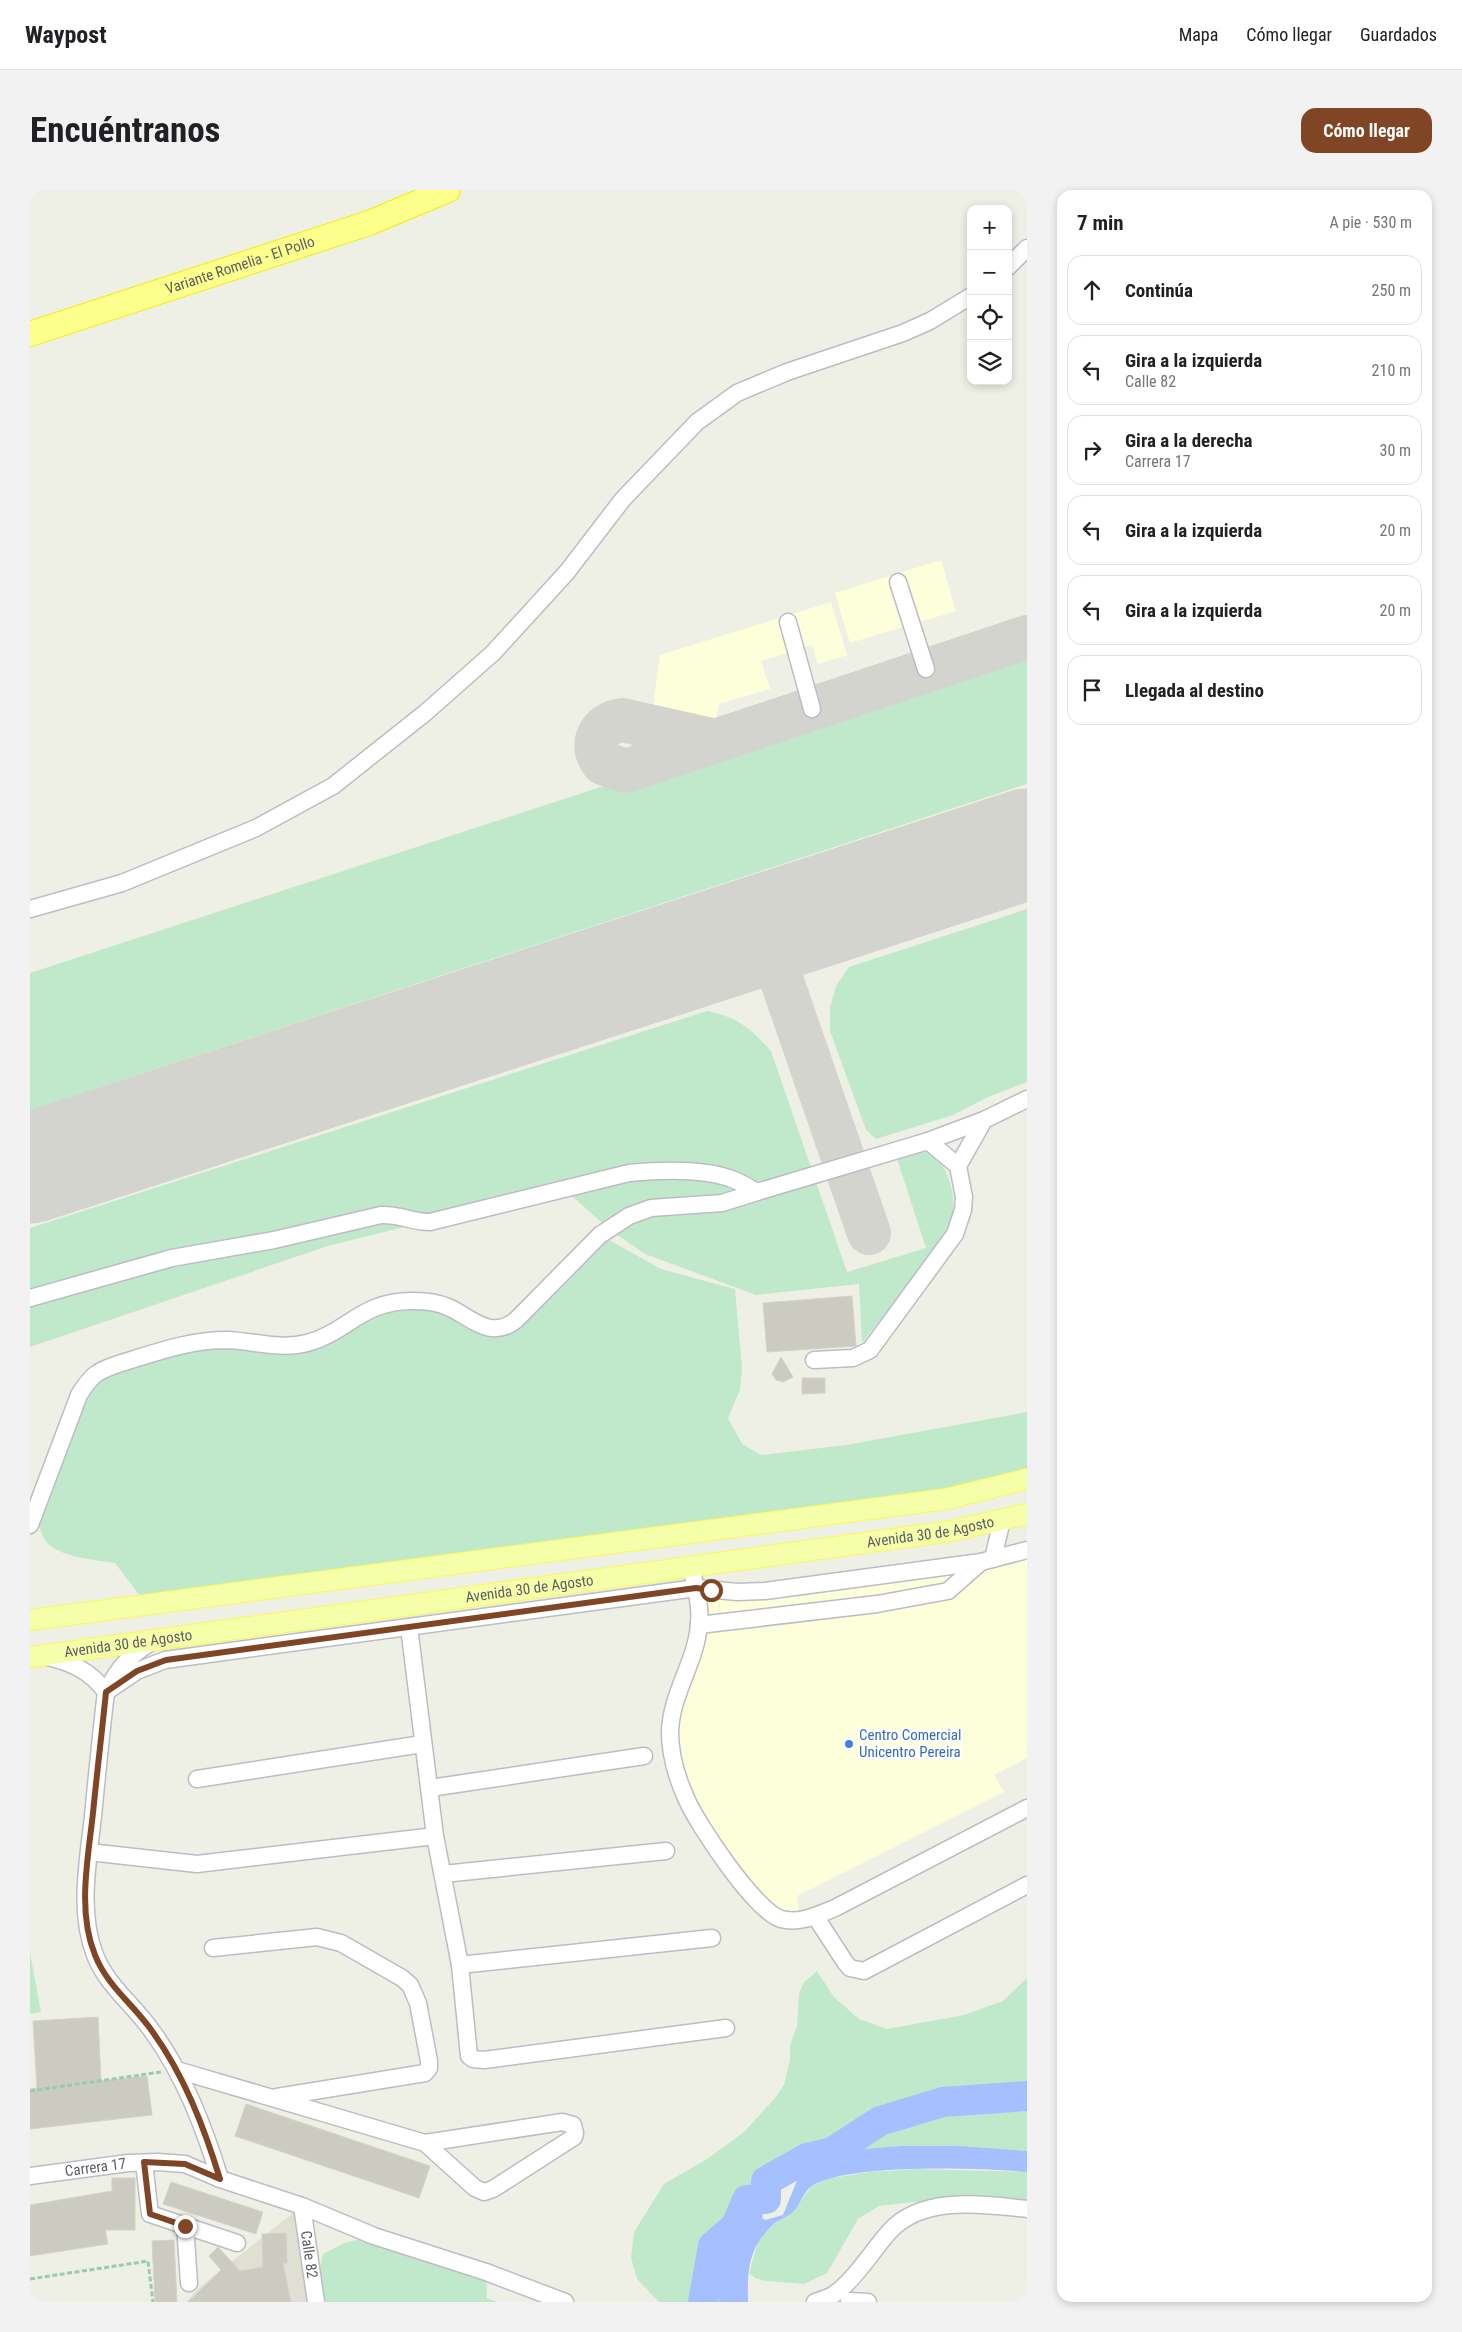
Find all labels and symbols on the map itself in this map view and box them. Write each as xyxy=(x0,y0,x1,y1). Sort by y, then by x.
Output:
street label: Variante Romelia - El Pollo xyxy=(163,232,317,298)
street label: Avenida 30 de Agosto xyxy=(866,1513,996,1551)
street label: Avenida 30 de Agosto xyxy=(464,1571,594,1606)
route start xyxy=(700,1579,723,1602)
street label: Avenida 30 de Agosto xyxy=(63,1626,193,1661)
place label: Centro Comercial Unicentro Pereira xyxy=(859,1726,961,1761)
marker: Centro Comercial Unicentro Pereira xyxy=(843,1738,855,1750)
street label: Carrera 17 xyxy=(64,2154,127,2180)
route end xyxy=(174,2215,197,2238)
street label: Calle 82 xyxy=(297,2229,321,2279)

